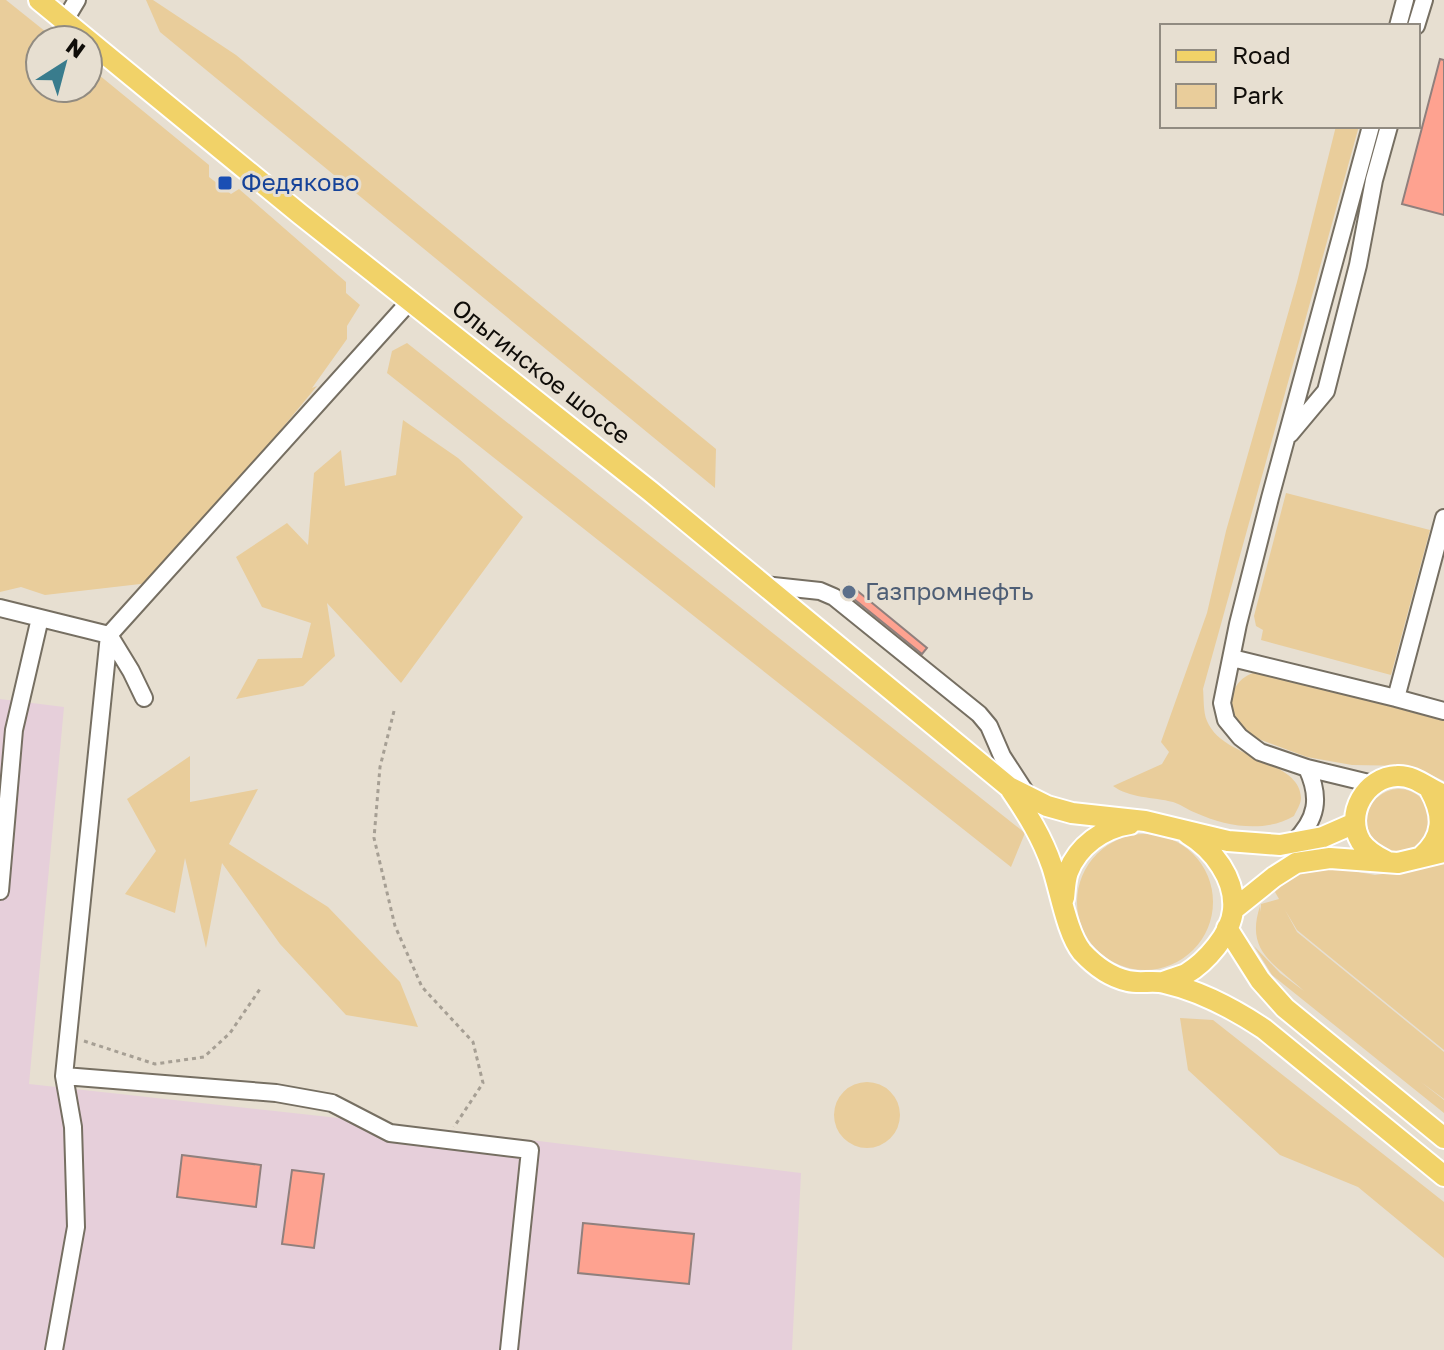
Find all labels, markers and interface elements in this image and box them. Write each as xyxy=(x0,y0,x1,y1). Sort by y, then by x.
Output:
north arrow xyxy=(24,24,104,104)
legend xyxy=(1160,24,1420,128)
text: N xyxy=(61,32,91,63)
text: Road xyxy=(1232,40,1291,69)
text: Park xyxy=(1232,80,1284,109)
place label: Федяково xyxy=(241,167,359,196)
marker: Федяково xyxy=(216,174,234,192)
street label: Ольгинское шоссе xyxy=(447,292,637,450)
place label: Газпромнефть xyxy=(865,576,1033,605)
marker: Газпромнефть xyxy=(840,583,858,601)

